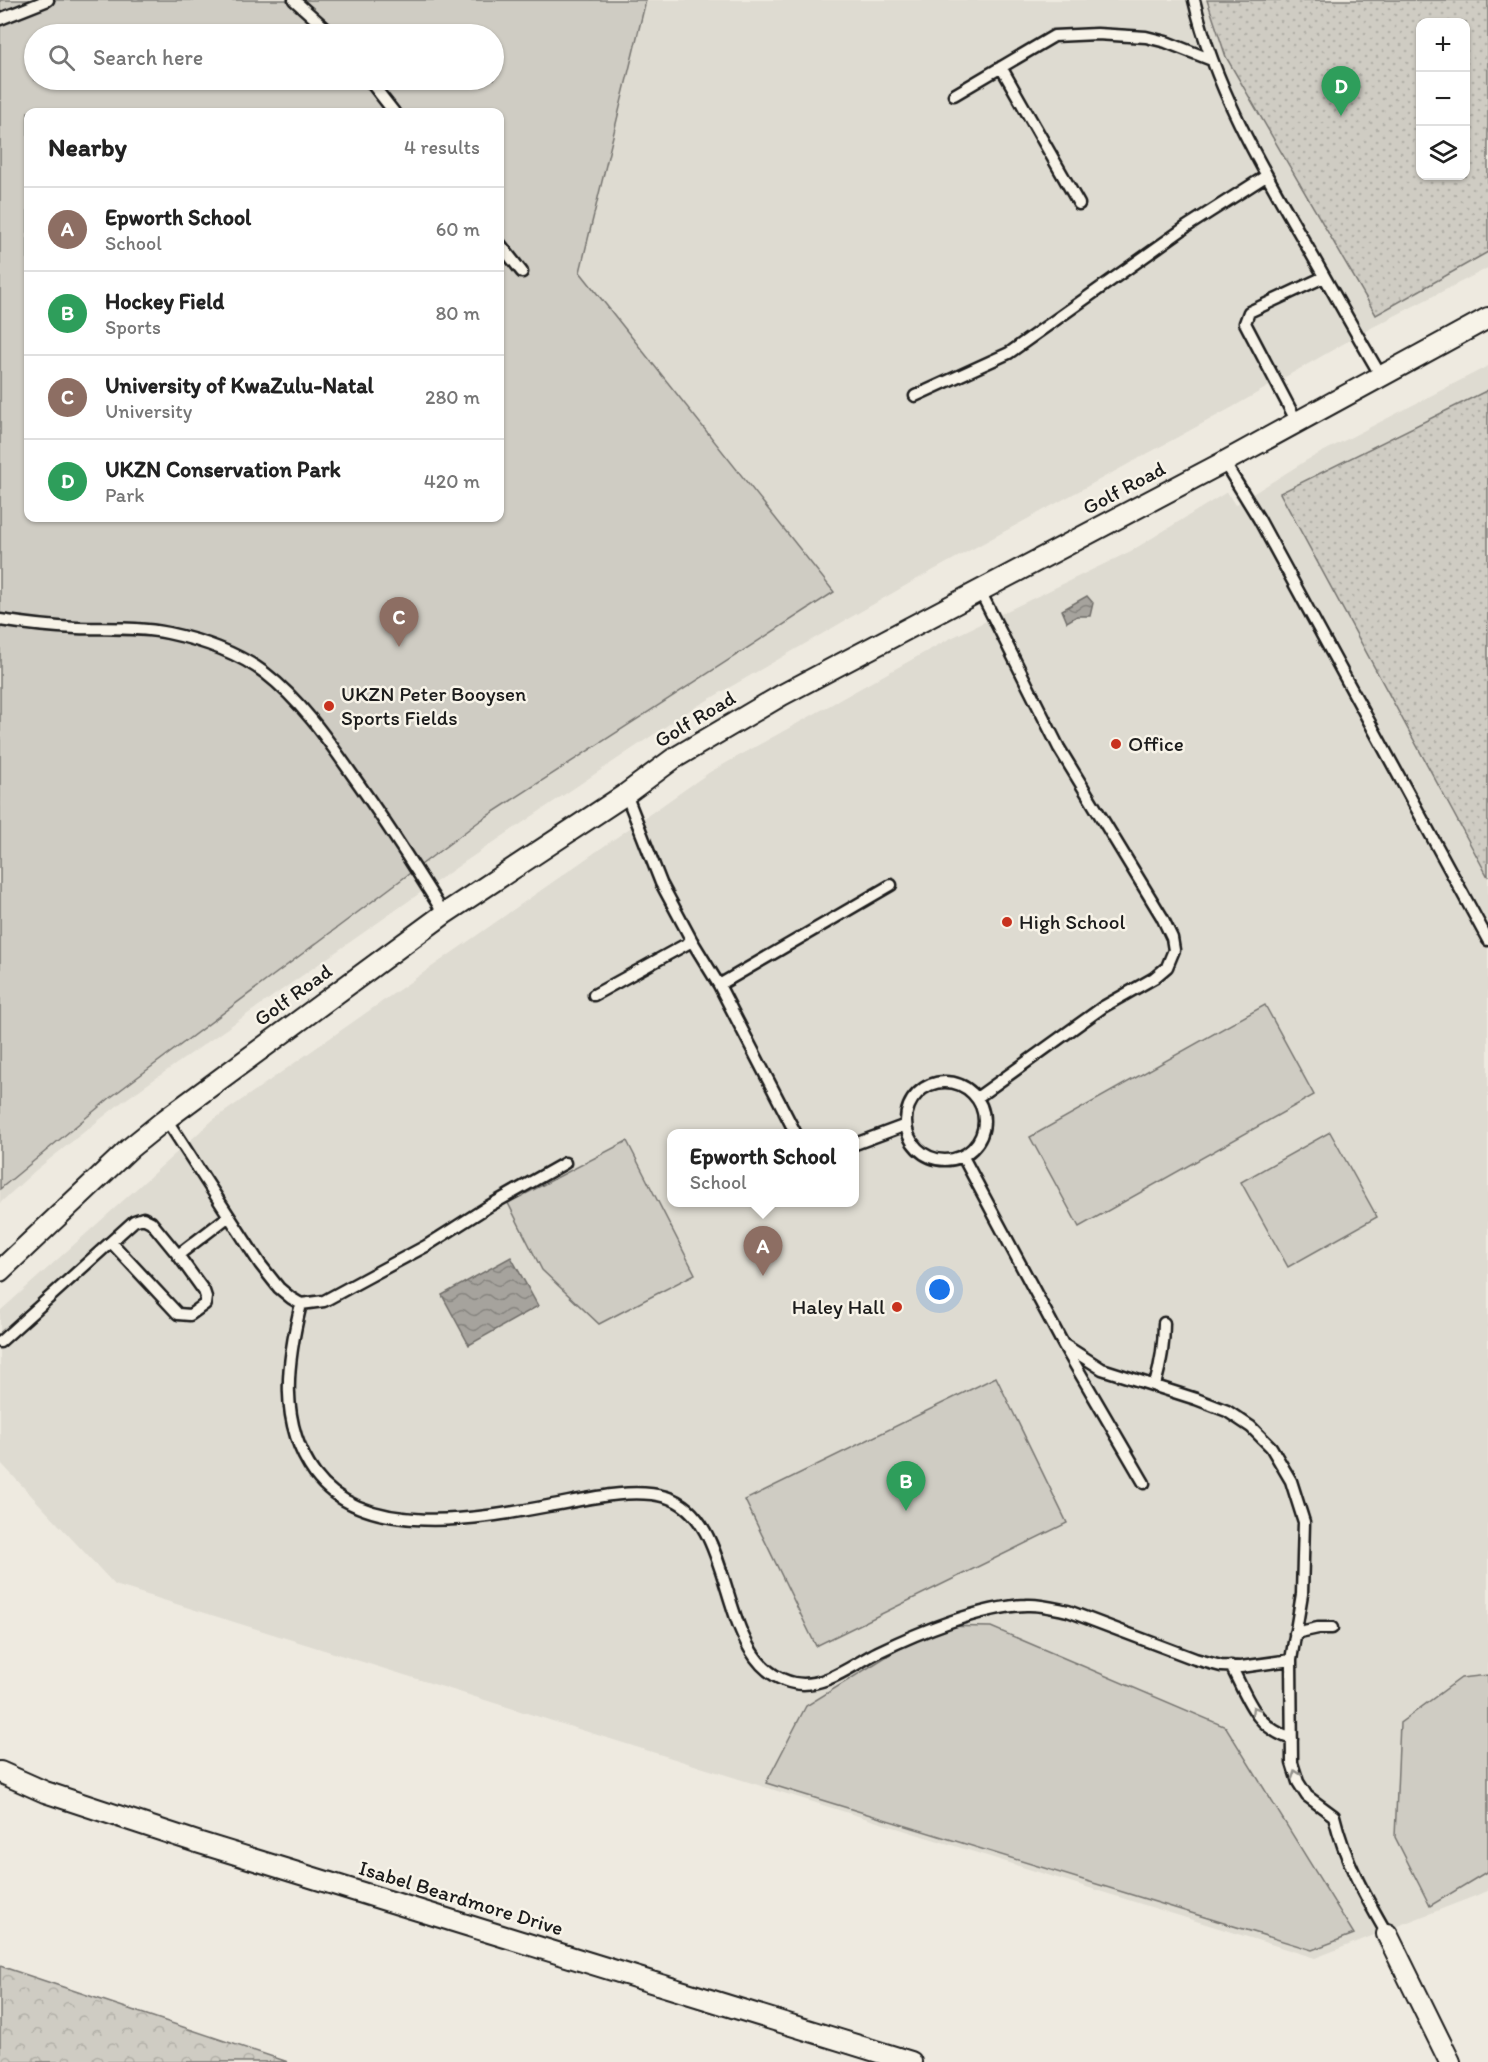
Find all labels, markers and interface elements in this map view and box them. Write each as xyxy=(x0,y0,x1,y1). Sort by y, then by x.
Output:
map controls xyxy=(1416,18,1470,180)
button: + xyxy=(1416,18,1470,72)
search box xyxy=(24,24,504,90)
icon: search xyxy=(45,41,78,74)
text: Search here xyxy=(93,44,203,71)
pin: D xyxy=(1322,66,1360,116)
button: − xyxy=(1416,72,1470,126)
button: layers xyxy=(1416,126,1470,180)
text: Nearby xyxy=(48,131,127,163)
text: 4 results xyxy=(404,135,480,159)
text: Epworth School xyxy=(105,204,251,231)
text: A xyxy=(61,217,74,241)
text: 60 m xyxy=(436,217,480,241)
text: School xyxy=(105,231,162,255)
text: Hockey Field xyxy=(105,288,224,315)
text: B xyxy=(61,301,74,325)
text: 80 m xyxy=(435,301,480,325)
text: Sports xyxy=(105,315,161,339)
text: University of KwaZulu-Natal xyxy=(105,372,374,399)
text: C xyxy=(61,385,74,409)
text: 280 m xyxy=(425,385,480,409)
text: University xyxy=(105,399,192,423)
street label: Golf Road xyxy=(1078,455,1170,520)
text: UKZN Conservation Park xyxy=(105,456,341,483)
text: D xyxy=(61,469,74,493)
text: 420 m xyxy=(424,469,480,493)
text: Park xyxy=(105,483,144,507)
pin: C xyxy=(380,598,418,647)
place label: UKZN Peter Booysen Sports Fields xyxy=(341,681,526,730)
street label: Golf Road xyxy=(650,684,740,752)
marker: UKZN Peter Booysen Sports Fields xyxy=(322,699,336,713)
place label: Office xyxy=(1128,731,1184,756)
marker: Office xyxy=(1109,737,1123,751)
place label: High School xyxy=(1019,909,1126,934)
marker: High School xyxy=(1000,915,1014,929)
street label: Golf Road xyxy=(249,958,337,1031)
popup xyxy=(667,1129,859,1207)
text: Epworth School xyxy=(690,1143,836,1170)
text: School xyxy=(690,1170,747,1194)
pin: A xyxy=(744,1226,783,1276)
your location xyxy=(925,1275,954,1304)
place label: Haley Hall xyxy=(792,1294,885,1319)
marker: Haley Hall xyxy=(890,1300,904,1314)
pin: B xyxy=(886,1462,926,1511)
one-way arrow xyxy=(1250,1706,1262,1716)
one-way arrow xyxy=(1291,1769,1304,1780)
street label: Isabel Beardmore Drive xyxy=(356,1855,566,1941)

